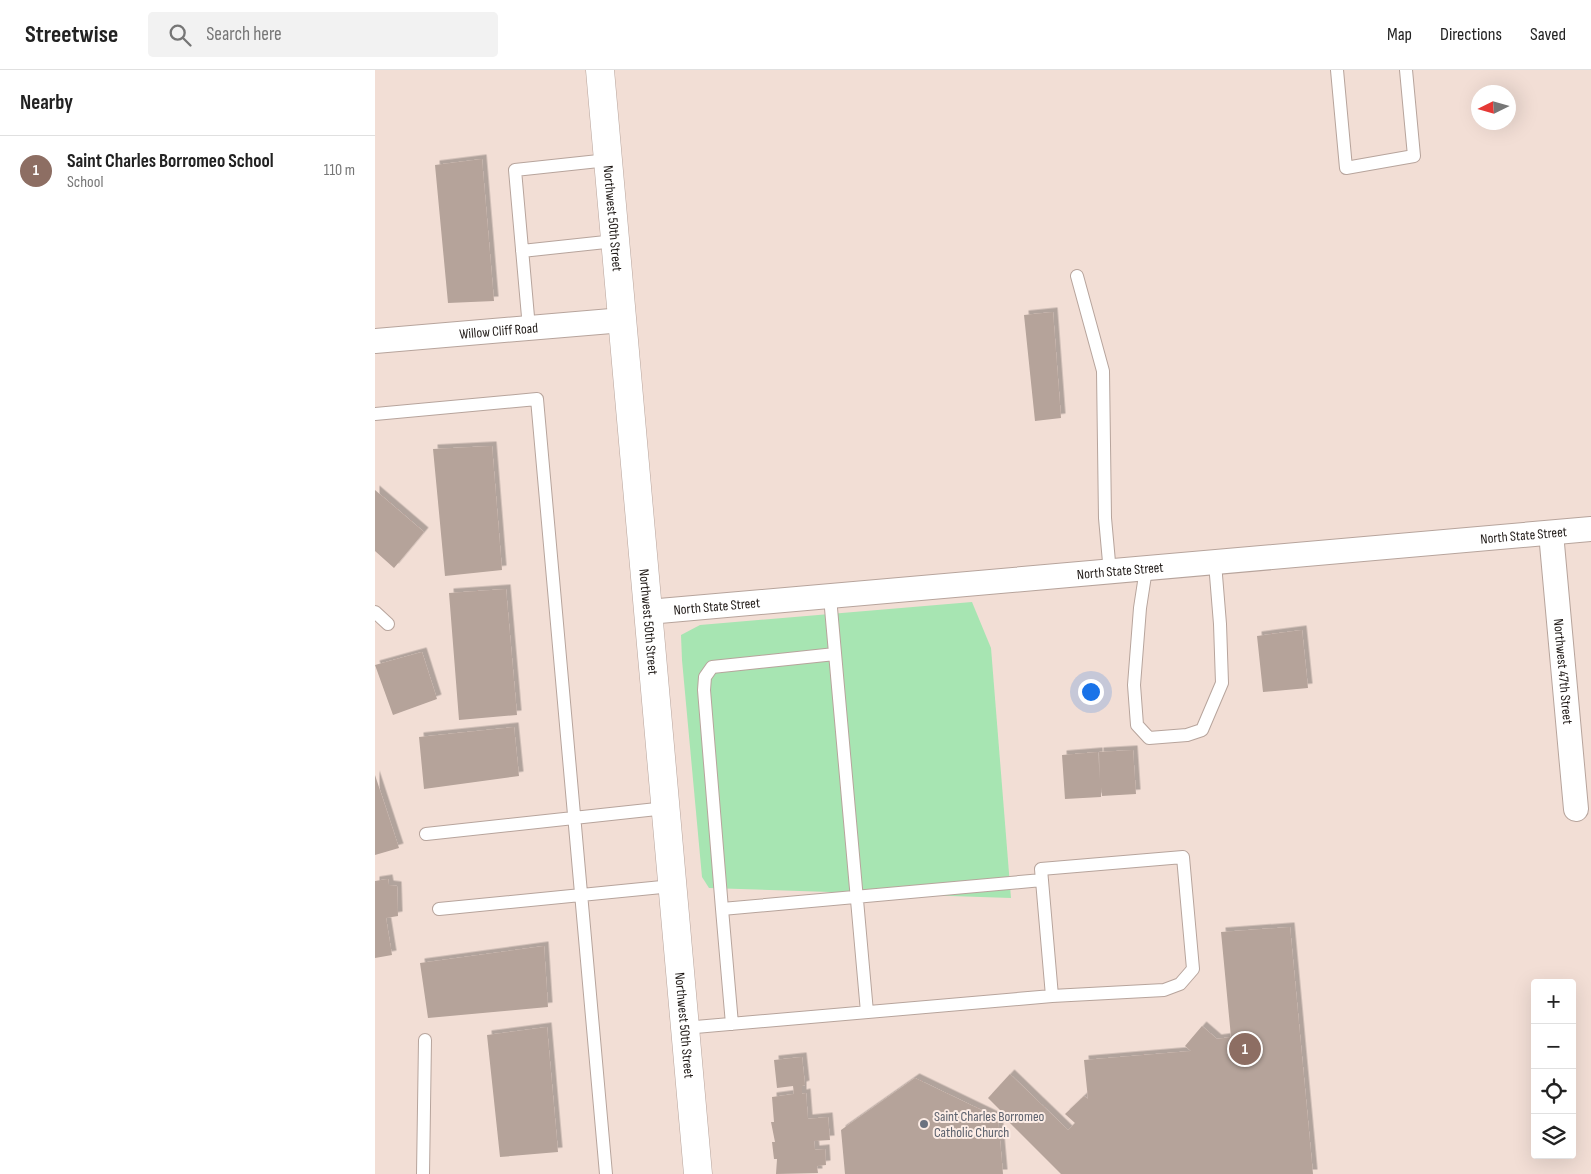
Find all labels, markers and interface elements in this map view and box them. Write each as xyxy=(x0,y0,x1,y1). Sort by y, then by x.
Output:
search box xyxy=(148,12,498,57)
text: Streetwise xyxy=(25,20,118,49)
icon: search xyxy=(166,21,194,49)
text: Search here xyxy=(206,23,282,46)
text: Map xyxy=(1387,24,1412,45)
text: Directions xyxy=(1440,24,1502,45)
text: Saved xyxy=(1530,24,1566,45)
north arrow xyxy=(1471,85,1516,130)
text: Nearby xyxy=(20,90,73,115)
text: Saint Charles Borromeo School xyxy=(67,150,274,173)
text: 1 xyxy=(33,161,39,180)
text: 110 m xyxy=(324,161,355,180)
street label: Northwest 50th Street xyxy=(600,165,626,272)
text: School xyxy=(67,173,103,192)
street label: Willow Cliff Road xyxy=(459,319,539,342)
street label: North State Street xyxy=(1480,523,1568,547)
street label: North State Street xyxy=(1076,558,1164,583)
street label: Northwest 50th Street xyxy=(636,568,662,676)
street label: North State Street xyxy=(673,594,761,618)
street label: Northwest 47th Street xyxy=(1550,618,1577,725)
your location xyxy=(1078,679,1104,705)
street label: Northwest 50th Street xyxy=(672,971,698,1079)
map controls xyxy=(1531,979,1576,1159)
button: + xyxy=(1531,979,1576,1024)
button: − xyxy=(1531,1024,1576,1069)
pin: 1 xyxy=(1229,1030,1261,1068)
button: locate xyxy=(1531,1069,1576,1114)
place label: Saint Charles Borromeo Catholic Church xyxy=(934,1108,1045,1141)
button: layers xyxy=(1531,1114,1576,1159)
marker: Saint Charles Borromeo Catholic Church xyxy=(918,1118,930,1130)

